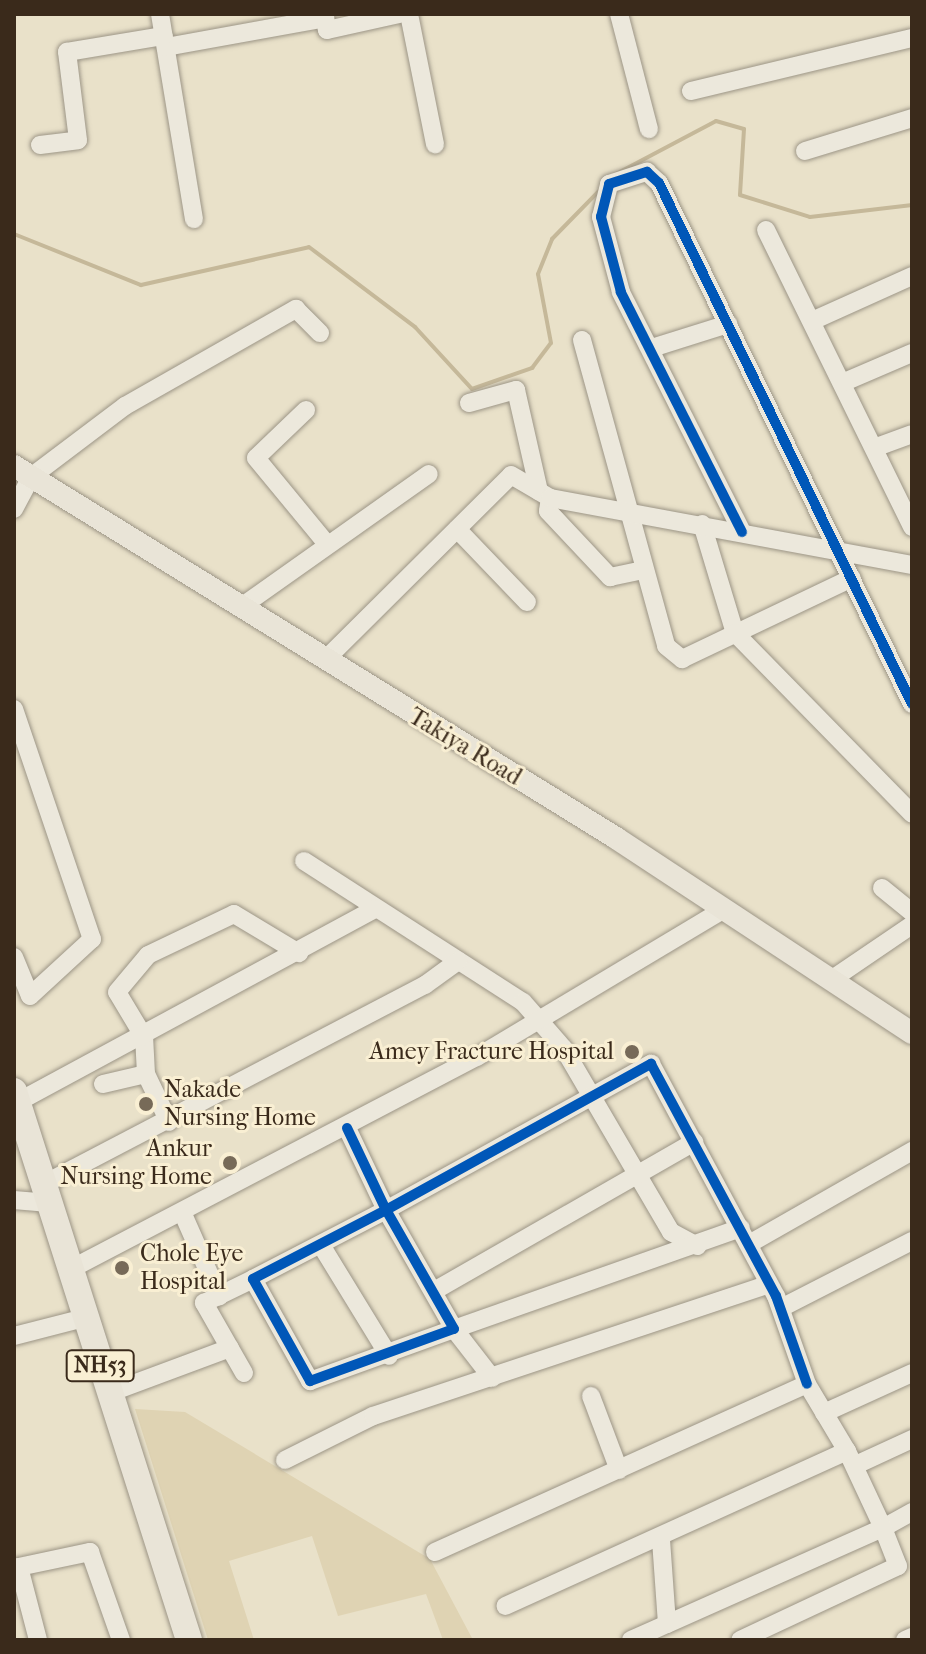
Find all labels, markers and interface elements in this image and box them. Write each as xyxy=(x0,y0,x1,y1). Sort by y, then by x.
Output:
street label: Takiya Road xyxy=(403,702,527,792)
place label: Amey Fracture Hospital xyxy=(369,1038,614,1066)
marker: Amey Fracture Hospital xyxy=(621,1041,643,1063)
place label: Nakade Nursing Home xyxy=(164,1076,316,1132)
marker: Nakade Nursing Home xyxy=(135,1093,157,1115)
place label: Ankur Nursing Home xyxy=(60,1135,212,1191)
marker: Ankur Nursing Home xyxy=(219,1152,241,1174)
place label: Chole Eye Hospital xyxy=(140,1240,243,1296)
marker: Chole Eye Hospital xyxy=(111,1257,133,1279)
road number: NH53 xyxy=(64,1348,136,1384)

